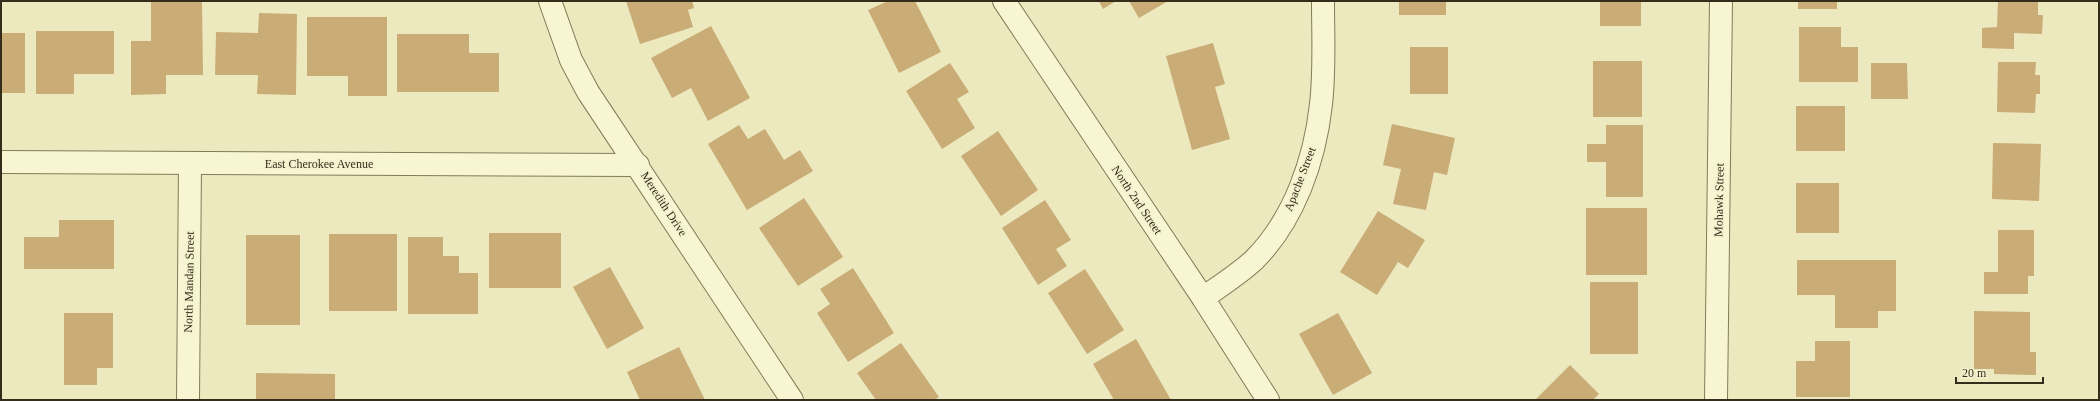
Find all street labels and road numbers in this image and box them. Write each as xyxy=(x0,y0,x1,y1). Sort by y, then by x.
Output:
street label: Apache Street xyxy=(1281,144,1319,213)
street label: East Cherokee Avenue xyxy=(265,157,373,171)
street label: Mohawk Street xyxy=(1711,162,1727,237)
street label: North 2nd Street xyxy=(1109,163,1166,238)
street label: Meredith Drive xyxy=(638,169,690,239)
street label: North Mandan Street xyxy=(181,231,197,333)

